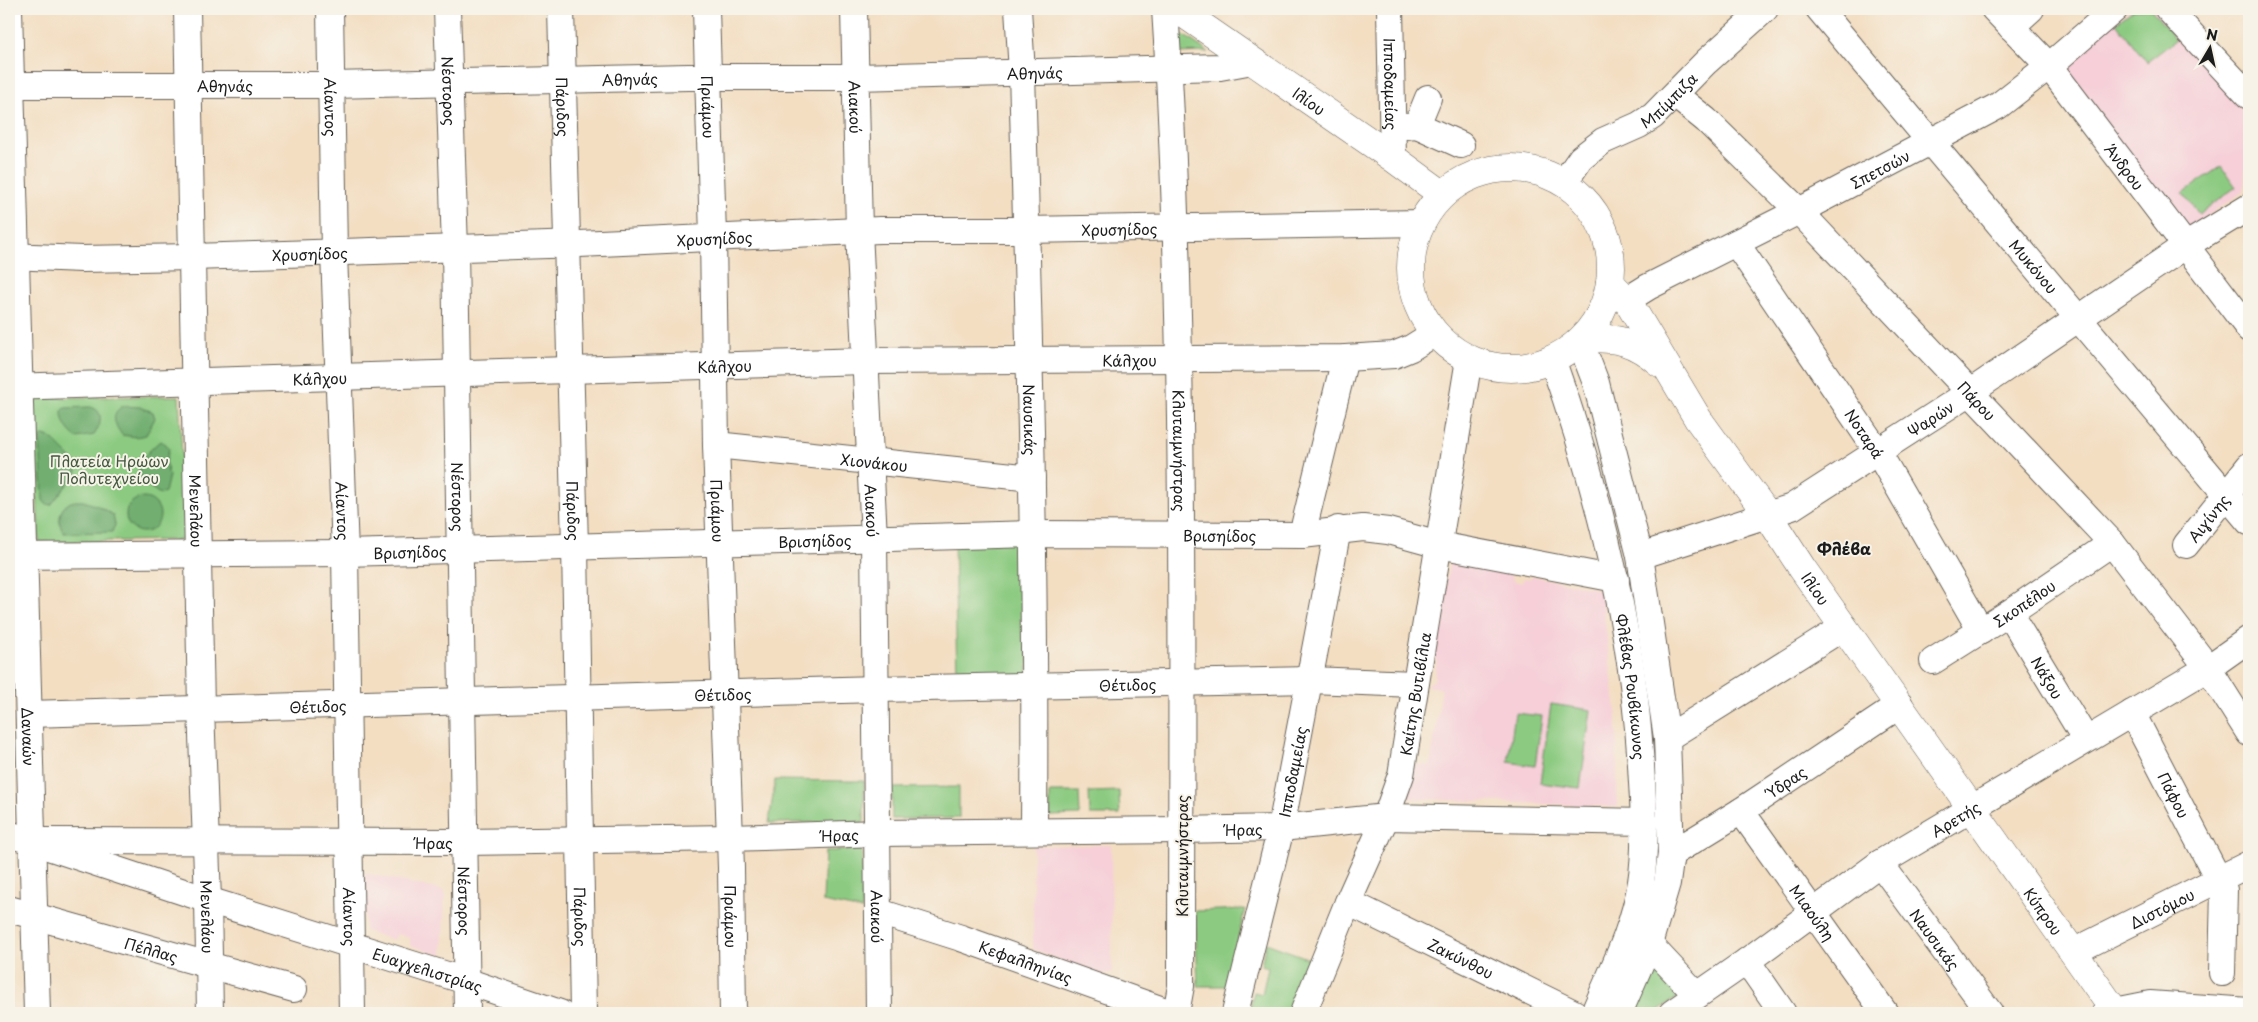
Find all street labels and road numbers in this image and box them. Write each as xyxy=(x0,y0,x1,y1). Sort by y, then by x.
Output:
street label: Ιπποδαμείας xyxy=(1379,38,1404,131)
street label: Νέστορος xyxy=(437,56,462,126)
street label: Αθηνάς xyxy=(1007,60,1063,84)
street label: Αθηνάς xyxy=(602,66,658,90)
street label: Μπίμπιζα xyxy=(1635,66,1702,133)
street label: Αθηνάς xyxy=(197,74,253,97)
street label: Πριάμου xyxy=(697,75,721,139)
street label: Αίαντος xyxy=(320,77,344,137)
street label: Πάριδος xyxy=(551,77,576,137)
street label: Αιακού xyxy=(844,80,868,134)
street label: Ιλίου xyxy=(1288,81,1331,120)
street label: Άνδρου xyxy=(2100,138,2150,194)
street label: Σπετσών xyxy=(1846,143,1914,194)
street label: Χρυσηίδος xyxy=(1081,216,1158,241)
street label: Χρυσηίδος xyxy=(676,224,753,251)
street label: Μυκόνου xyxy=(2005,234,2064,298)
street label: Χρυσηίδος xyxy=(272,240,348,266)
street label: Κάλχου xyxy=(1102,348,1157,371)
street label: Κάλχου xyxy=(697,353,752,378)
street label: Κάλχου xyxy=(292,365,348,390)
street label: Πάρου xyxy=(1953,375,2002,425)
street label: Ναυσικάς xyxy=(1019,384,1043,456)
street label: Κλυταιμνήστρας xyxy=(1168,389,1192,512)
street label: Ψαρών xyxy=(1902,394,1958,442)
street label: Νοταρά xyxy=(1840,404,1891,463)
street label: Χιονάκου xyxy=(839,447,909,476)
street label: Νέστορος xyxy=(447,462,471,532)
street label: Μενελάου xyxy=(185,474,209,548)
street label: Πριάμου xyxy=(706,479,731,543)
street label: Αίαντος xyxy=(331,481,356,541)
street label: Πάριδος xyxy=(562,481,586,541)
street label: Αιακού xyxy=(860,483,885,538)
street label: Αιγίνης xyxy=(2181,488,2234,547)
street label: Βρισηίδος xyxy=(1183,523,1257,546)
street label: Βρισηίδος xyxy=(778,527,852,553)
street label: Βρισηίδος xyxy=(373,539,447,564)
street label: Ιλίου xyxy=(1797,567,1836,609)
street label: Σκοπέλου xyxy=(1988,573,2060,632)
street label: Φλέβας Ρουβίκωνος xyxy=(1611,612,1652,761)
street label: Καίτης Βυτιβίλια xyxy=(1393,630,1436,757)
street label: Νάξου xyxy=(2026,651,2070,703)
street label: Θέτιδος xyxy=(1099,672,1157,696)
street label: Θέτιδος xyxy=(694,681,752,706)
street label: Θέτιδος xyxy=(289,693,347,718)
street label: Δαναών xyxy=(17,707,42,766)
street label: Ιπποδαμείας xyxy=(1272,724,1312,819)
street label: Ύδρας xyxy=(1759,759,1810,804)
street label: Πάφου xyxy=(2153,768,2196,822)
street label: Κλυταιμνήστρας xyxy=(1170,795,1193,917)
street label: Αρετής xyxy=(1926,795,1984,842)
street label: Ήρας xyxy=(1223,817,1263,841)
street label: Ήρας xyxy=(819,822,859,846)
street label: Ήρας xyxy=(413,830,453,853)
street label: Νέστορος xyxy=(453,866,477,936)
street label: Μιαούλη xyxy=(1785,879,1841,945)
street label: Μενελάου xyxy=(196,880,220,954)
street label: Κύπρου xyxy=(2019,882,2069,939)
street label: Διστόμου xyxy=(2125,882,2198,934)
street label: Πριάμου xyxy=(720,885,744,948)
street label: Αίαντος xyxy=(339,887,362,947)
street label: Πάριδος xyxy=(569,887,593,947)
street label: Αιακού xyxy=(866,890,890,943)
street label: Ναυσικάς xyxy=(1905,903,1966,975)
street label: Πέλλας xyxy=(122,931,181,967)
street label: Ζακύνθου xyxy=(1424,932,1498,983)
street label: Κεφαλληνίας xyxy=(976,934,1076,989)
street label: Ευαγγελιστρίας xyxy=(370,941,486,997)

